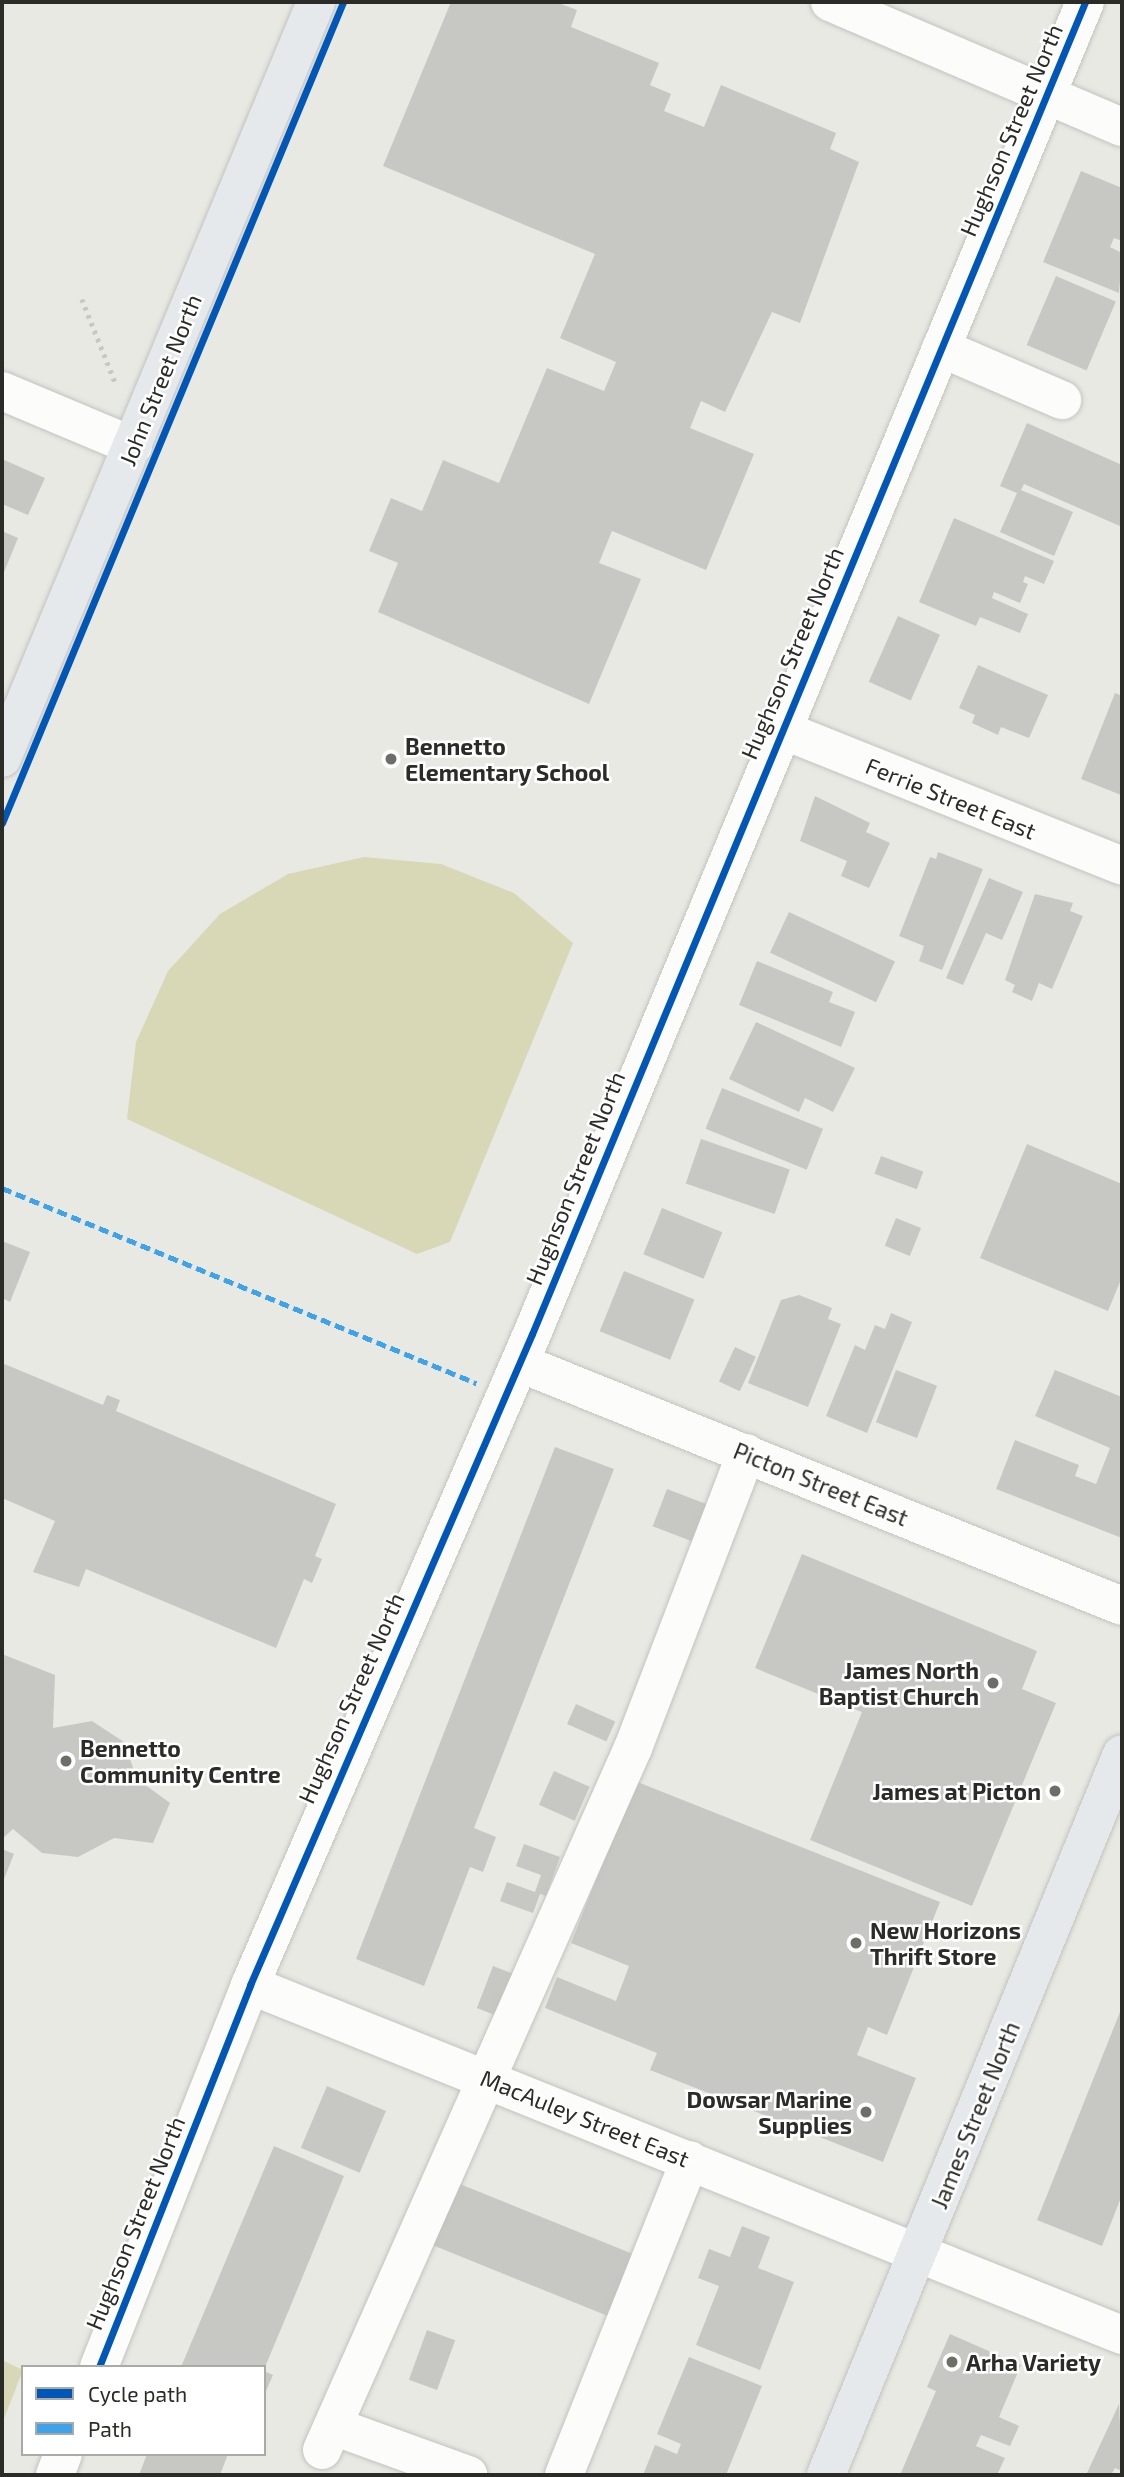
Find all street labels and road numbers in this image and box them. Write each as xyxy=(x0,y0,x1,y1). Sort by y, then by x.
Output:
street label: Hughson Street North xyxy=(954,20,1068,240)
street label: John Street North xyxy=(113,290,207,470)
street label: Hughson Street North xyxy=(735,543,849,763)
street label: Ferrie Street East xyxy=(862,751,1040,845)
street label: Hughson Street North xyxy=(520,1067,630,1289)
street label: Picton Street East xyxy=(730,1436,912,1532)
street label: Hughson Street North xyxy=(292,1588,410,1808)
street label: James Street North xyxy=(925,2017,1025,2213)
street label: MacAuley Street East xyxy=(477,2063,693,2173)
street label: Hughson Street North xyxy=(80,2112,190,2334)

